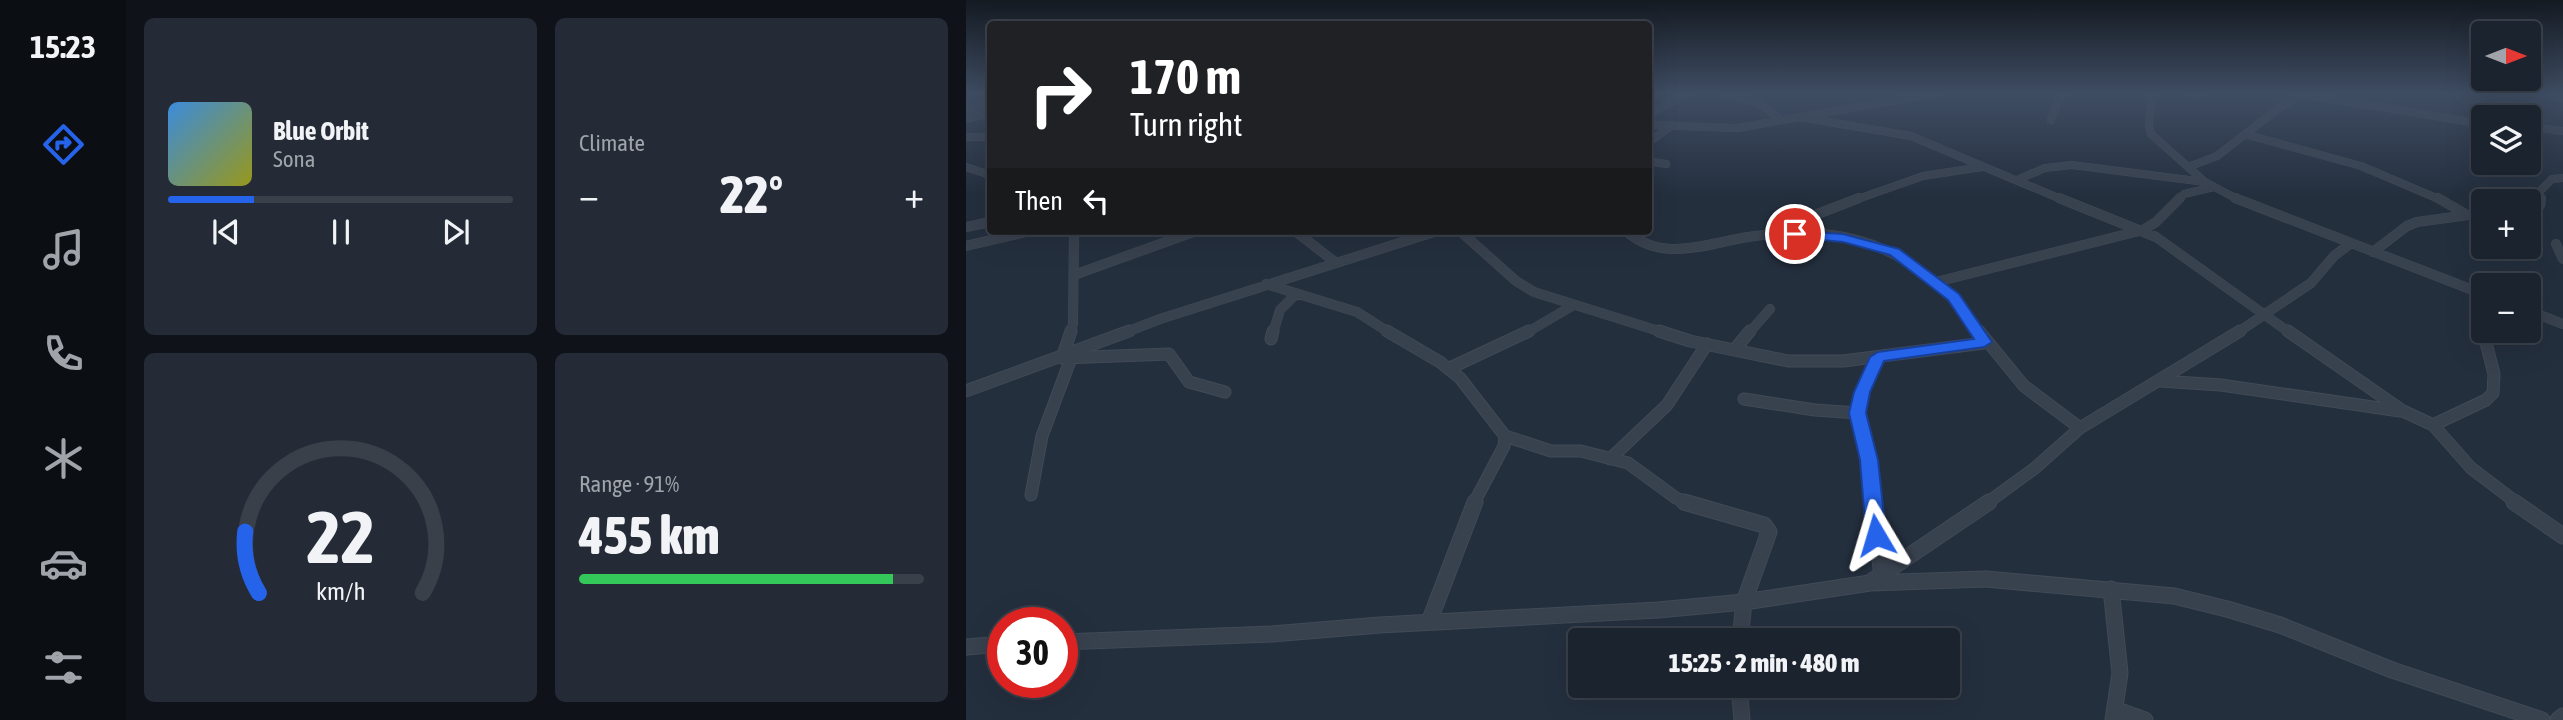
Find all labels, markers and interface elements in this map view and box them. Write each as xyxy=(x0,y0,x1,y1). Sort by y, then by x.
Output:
north arrow xyxy=(2471,21,2541,91)
map controls xyxy=(2471,21,2541,343)
text: 15:23 xyxy=(30,28,96,65)
text: 170 m xyxy=(1130,48,1241,104)
icon: right xyxy=(1015,49,1106,140)
button: layers xyxy=(2471,105,2541,175)
text: Turn right xyxy=(1130,106,1243,143)
text: Blue Orbit xyxy=(273,116,369,146)
icon: directions xyxy=(39,120,88,169)
text: Climate xyxy=(579,130,645,156)
text: Sona xyxy=(273,146,315,172)
text: 22° xyxy=(720,164,783,224)
text: − xyxy=(579,173,599,216)
text: + xyxy=(904,173,924,216)
icon: left xyxy=(1077,182,1115,220)
text: Then xyxy=(1015,186,1063,216)
button: + xyxy=(2471,189,2541,259)
pin xyxy=(1765,204,1825,264)
icon: previous xyxy=(207,213,245,251)
icon: pause xyxy=(322,213,360,251)
icon: next xyxy=(437,213,475,251)
icon: arrive xyxy=(1776,215,1814,253)
icon: music xyxy=(39,225,88,274)
button: − xyxy=(2471,273,2541,343)
icon: phone xyxy=(39,329,88,378)
icon: climate xyxy=(39,434,88,483)
text: Range · 91% xyxy=(579,471,679,497)
text: 22 xyxy=(306,496,375,579)
position arrow xyxy=(1839,498,1913,572)
text: 455 km xyxy=(579,505,720,565)
icon: car xyxy=(39,539,88,588)
text: km/h xyxy=(316,577,365,605)
speed limit sign: 30 xyxy=(987,607,1078,698)
icon: filters xyxy=(39,643,88,692)
text: 15:25 · 2 min · 480 m xyxy=(1669,648,1859,678)

